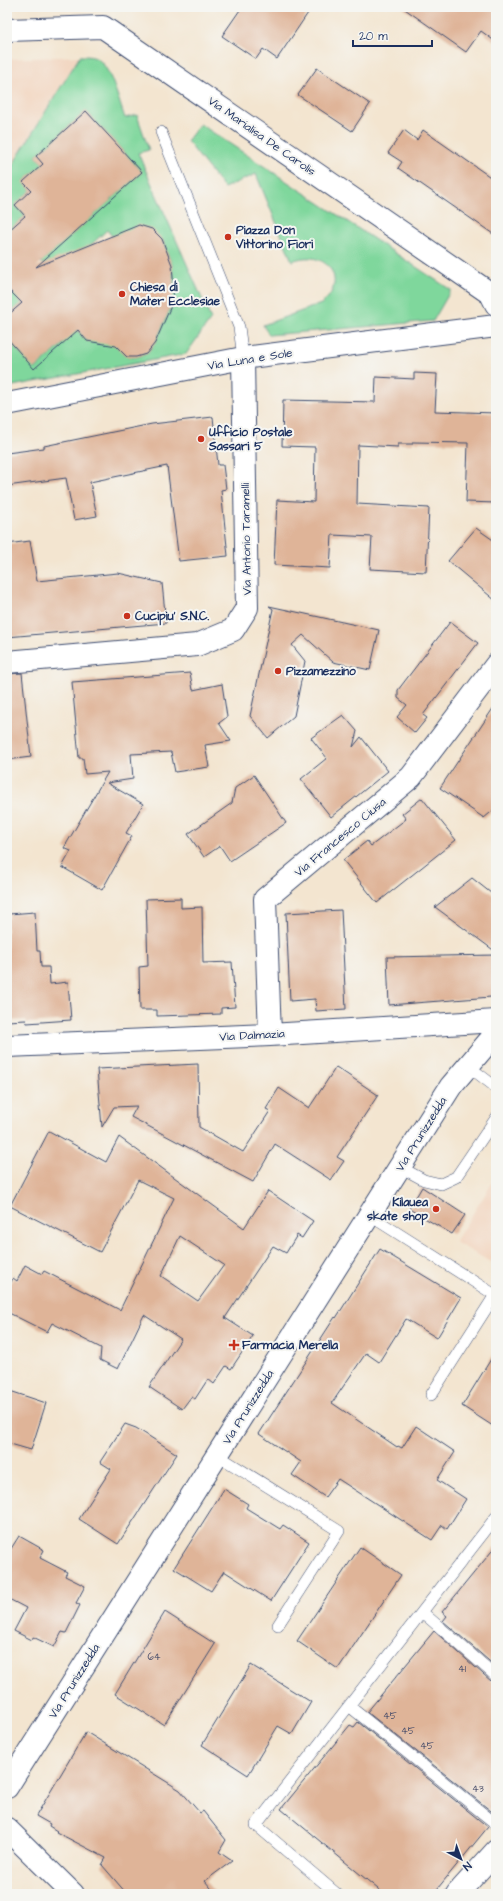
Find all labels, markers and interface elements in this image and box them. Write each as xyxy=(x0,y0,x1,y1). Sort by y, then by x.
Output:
scale bar xyxy=(353,22,432,48)
text: 20 m xyxy=(359,28,388,45)
street label: Via Marialisa De Carolis xyxy=(204,93,319,180)
place label: Piazza Don Vittorino Fiori xyxy=(235,222,313,253)
marker: Piazza Don Vittorino Fiori xyxy=(223,232,233,242)
place label: Chiesa di Mater Ecclesiae xyxy=(130,279,220,310)
marker: Chiesa di Mater Ecclesiae xyxy=(117,289,127,299)
street label: Via Luna e Sole xyxy=(206,344,294,375)
place label: Ufficio Postale Sassari 5 xyxy=(208,424,293,455)
marker: Ufficio Postale Sassari 5 xyxy=(196,434,206,444)
street label: Via Antonio Taramelli xyxy=(237,482,256,595)
place label: Cucipiu' S.N.C. xyxy=(135,608,209,626)
marker: Cucipiu' S.N.C. xyxy=(122,611,132,621)
place label: Pizzamezzino xyxy=(286,663,356,680)
marker: Pizzamezzino xyxy=(273,666,283,676)
street label: Via Francesco Ciusa xyxy=(291,794,390,881)
street label: Via Dalmazia xyxy=(219,1025,285,1046)
street label: Via Prunizzedda xyxy=(392,1094,451,1175)
place label: Kilauea skate shop xyxy=(367,1194,429,1226)
marker: Kilauea skate shop xyxy=(431,1204,441,1214)
place label: Farmacia Merella xyxy=(242,1337,339,1354)
marker: Farmacia Merella xyxy=(229,1340,239,1350)
street label: Via Prunizzedda xyxy=(219,1367,278,1448)
street label: Via Prunizzedda xyxy=(45,1641,104,1722)
house number: 64 xyxy=(147,1650,161,1664)
house number: 41 xyxy=(458,1662,467,1676)
house number: 45 xyxy=(383,1709,397,1723)
house number: 45 xyxy=(401,1724,415,1738)
house number: 45 xyxy=(420,1739,434,1753)
house number: 43 xyxy=(472,1782,484,1796)
north arrow xyxy=(441,1839,481,1879)
text: N xyxy=(460,1858,475,1874)

